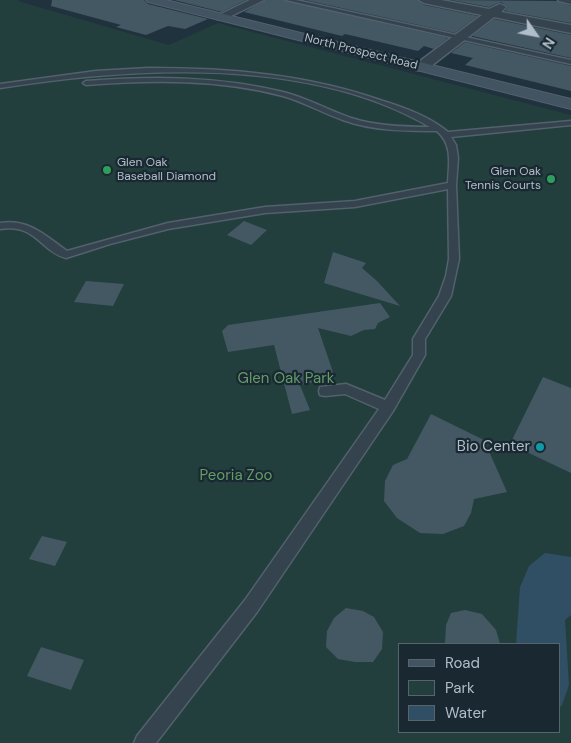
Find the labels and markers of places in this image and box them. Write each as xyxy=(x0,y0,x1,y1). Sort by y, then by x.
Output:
place label: Glen Oak Baseball Diamond xyxy=(117,156,216,184)
marker: Glen Oak Baseball Diamond xyxy=(101,164,113,176)
place label: Glen Oak Tennis Courts xyxy=(465,165,541,193)
marker: Glen Oak Tennis Courts xyxy=(545,173,557,185)
place label: Bio Center xyxy=(457,438,530,456)
marker: Bio Center xyxy=(534,441,546,453)

